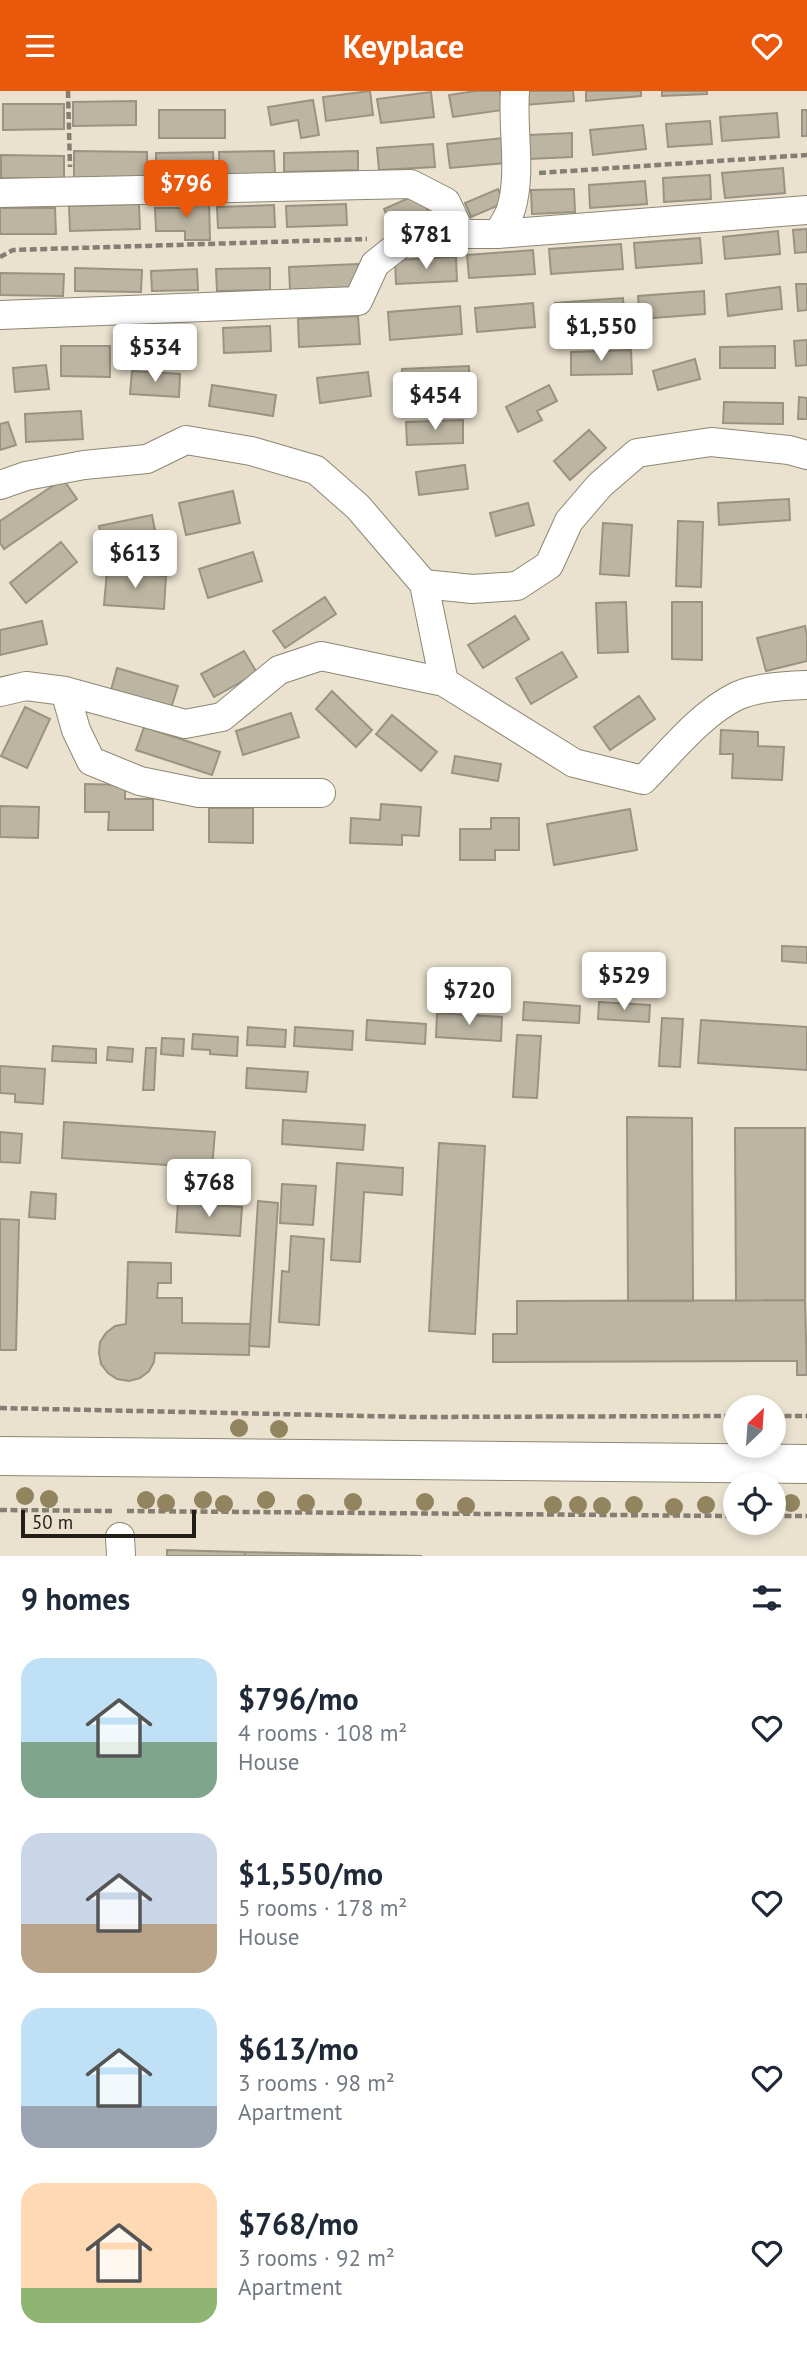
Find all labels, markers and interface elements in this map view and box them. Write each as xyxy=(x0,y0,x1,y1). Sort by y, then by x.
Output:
text: Keyplace xyxy=(343,25,464,67)
icon: menu xyxy=(21,27,59,65)
icon: heart xyxy=(748,27,786,65)
pin: $796 xyxy=(145,160,227,220)
text: $796 xyxy=(160,168,212,197)
pin: $781 xyxy=(385,211,467,271)
text: $781 xyxy=(400,219,452,248)
pin: $1,550 xyxy=(544,303,658,363)
text: $1,550 xyxy=(565,311,637,340)
pin: $534 xyxy=(114,324,196,384)
text: $534 xyxy=(129,332,181,361)
pin: $454 xyxy=(394,373,476,432)
text: $454 xyxy=(409,380,461,409)
pin: $613 xyxy=(94,531,176,590)
text: $613 xyxy=(109,538,161,567)
pin: $529 xyxy=(583,953,665,1012)
text: $529 xyxy=(598,960,650,989)
pin: $720 xyxy=(428,967,510,1027)
text: $720 xyxy=(443,975,495,1004)
pin: $768 xyxy=(168,1159,250,1219)
text: $768 xyxy=(183,1167,235,1196)
north arrow xyxy=(723,1395,786,1458)
map controls xyxy=(723,1395,786,1535)
button: locate xyxy=(723,1472,786,1535)
scale bar xyxy=(21,1507,196,1539)
text: 50 m xyxy=(32,1510,73,1534)
text: 9 homes xyxy=(21,1579,130,1618)
icon: filters xyxy=(748,1579,786,1617)
text: $796/mo xyxy=(238,1679,359,1718)
icon: home xyxy=(77,1686,161,1770)
icon: heart xyxy=(748,1709,786,1747)
text: 4 rooms · 108 m² xyxy=(238,1718,407,1747)
text: House xyxy=(238,1747,300,1776)
text: $1,550/mo xyxy=(238,1854,383,1893)
icon: home xyxy=(77,1861,161,1945)
icon: heart xyxy=(748,1884,786,1922)
text: 5 rooms · 178 m² xyxy=(238,1893,407,1922)
text: House xyxy=(238,1922,300,1951)
text: $613/mo xyxy=(238,2029,359,2068)
icon: home xyxy=(77,2036,161,2120)
icon: heart xyxy=(748,2059,786,2097)
text: 3 rooms · 98 m² xyxy=(238,2068,395,2097)
text: Apartment xyxy=(238,2097,342,2126)
text: $768/mo xyxy=(238,2204,359,2243)
icon: home xyxy=(77,2211,161,2295)
icon: heart xyxy=(748,2234,786,2272)
text: 3 rooms · 92 m² xyxy=(238,2243,395,2272)
text: Apartment xyxy=(238,2272,342,2301)

